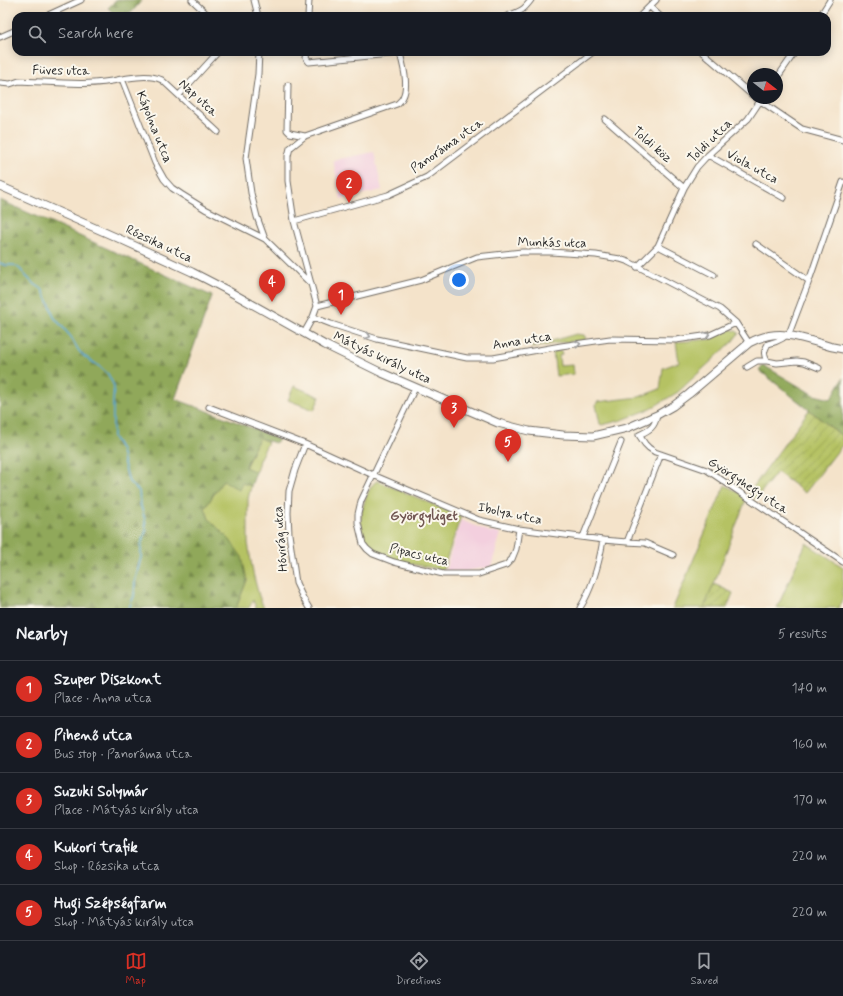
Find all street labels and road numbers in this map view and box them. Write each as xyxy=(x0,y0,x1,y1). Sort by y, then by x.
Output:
street label: Füves utca xyxy=(32,62,90,80)
street label: Nap utca xyxy=(175,76,221,121)
street label: Kápolna utca xyxy=(132,88,176,166)
street label: Panoráma utca xyxy=(407,115,487,177)
street label: Toldi utca xyxy=(684,115,736,167)
street label: Toldi köz xyxy=(629,123,676,167)
street label: Viola utca xyxy=(723,146,781,188)
street label: Rózsika utca xyxy=(123,221,196,267)
street label: Munkás utca xyxy=(517,234,587,252)
street label: Mátyás király utca xyxy=(330,328,434,388)
street label: Anna utca xyxy=(491,328,553,354)
street label: Györgyhegy utca xyxy=(704,454,792,520)
street label: Ibolya utca xyxy=(477,499,543,529)
street label: Hóvirág utca xyxy=(270,505,292,573)
street label: Pipacs utca xyxy=(388,540,450,570)

